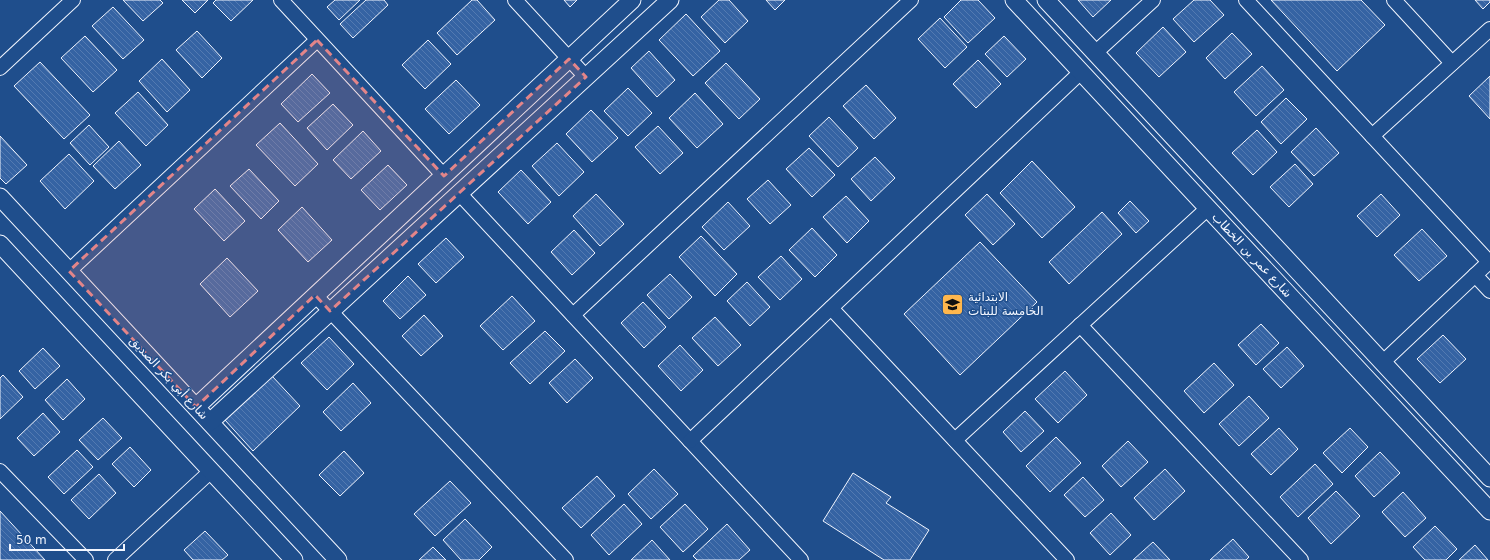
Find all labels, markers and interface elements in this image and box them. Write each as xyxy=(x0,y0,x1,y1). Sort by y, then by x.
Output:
street label: شارع عمر بن الخطاب xyxy=(1208,210,1295,301)
place label: الابتدائية الخامسة للبنات xyxy=(968,290,1044,318)
school or university icon: الابتدائية الخامسة للبنات xyxy=(940,291,966,317)
street label: شارع أبي بكر الصديق xyxy=(126,333,212,423)
scale bar xyxy=(10,526,124,552)
text: 50 m xyxy=(16,533,47,547)

